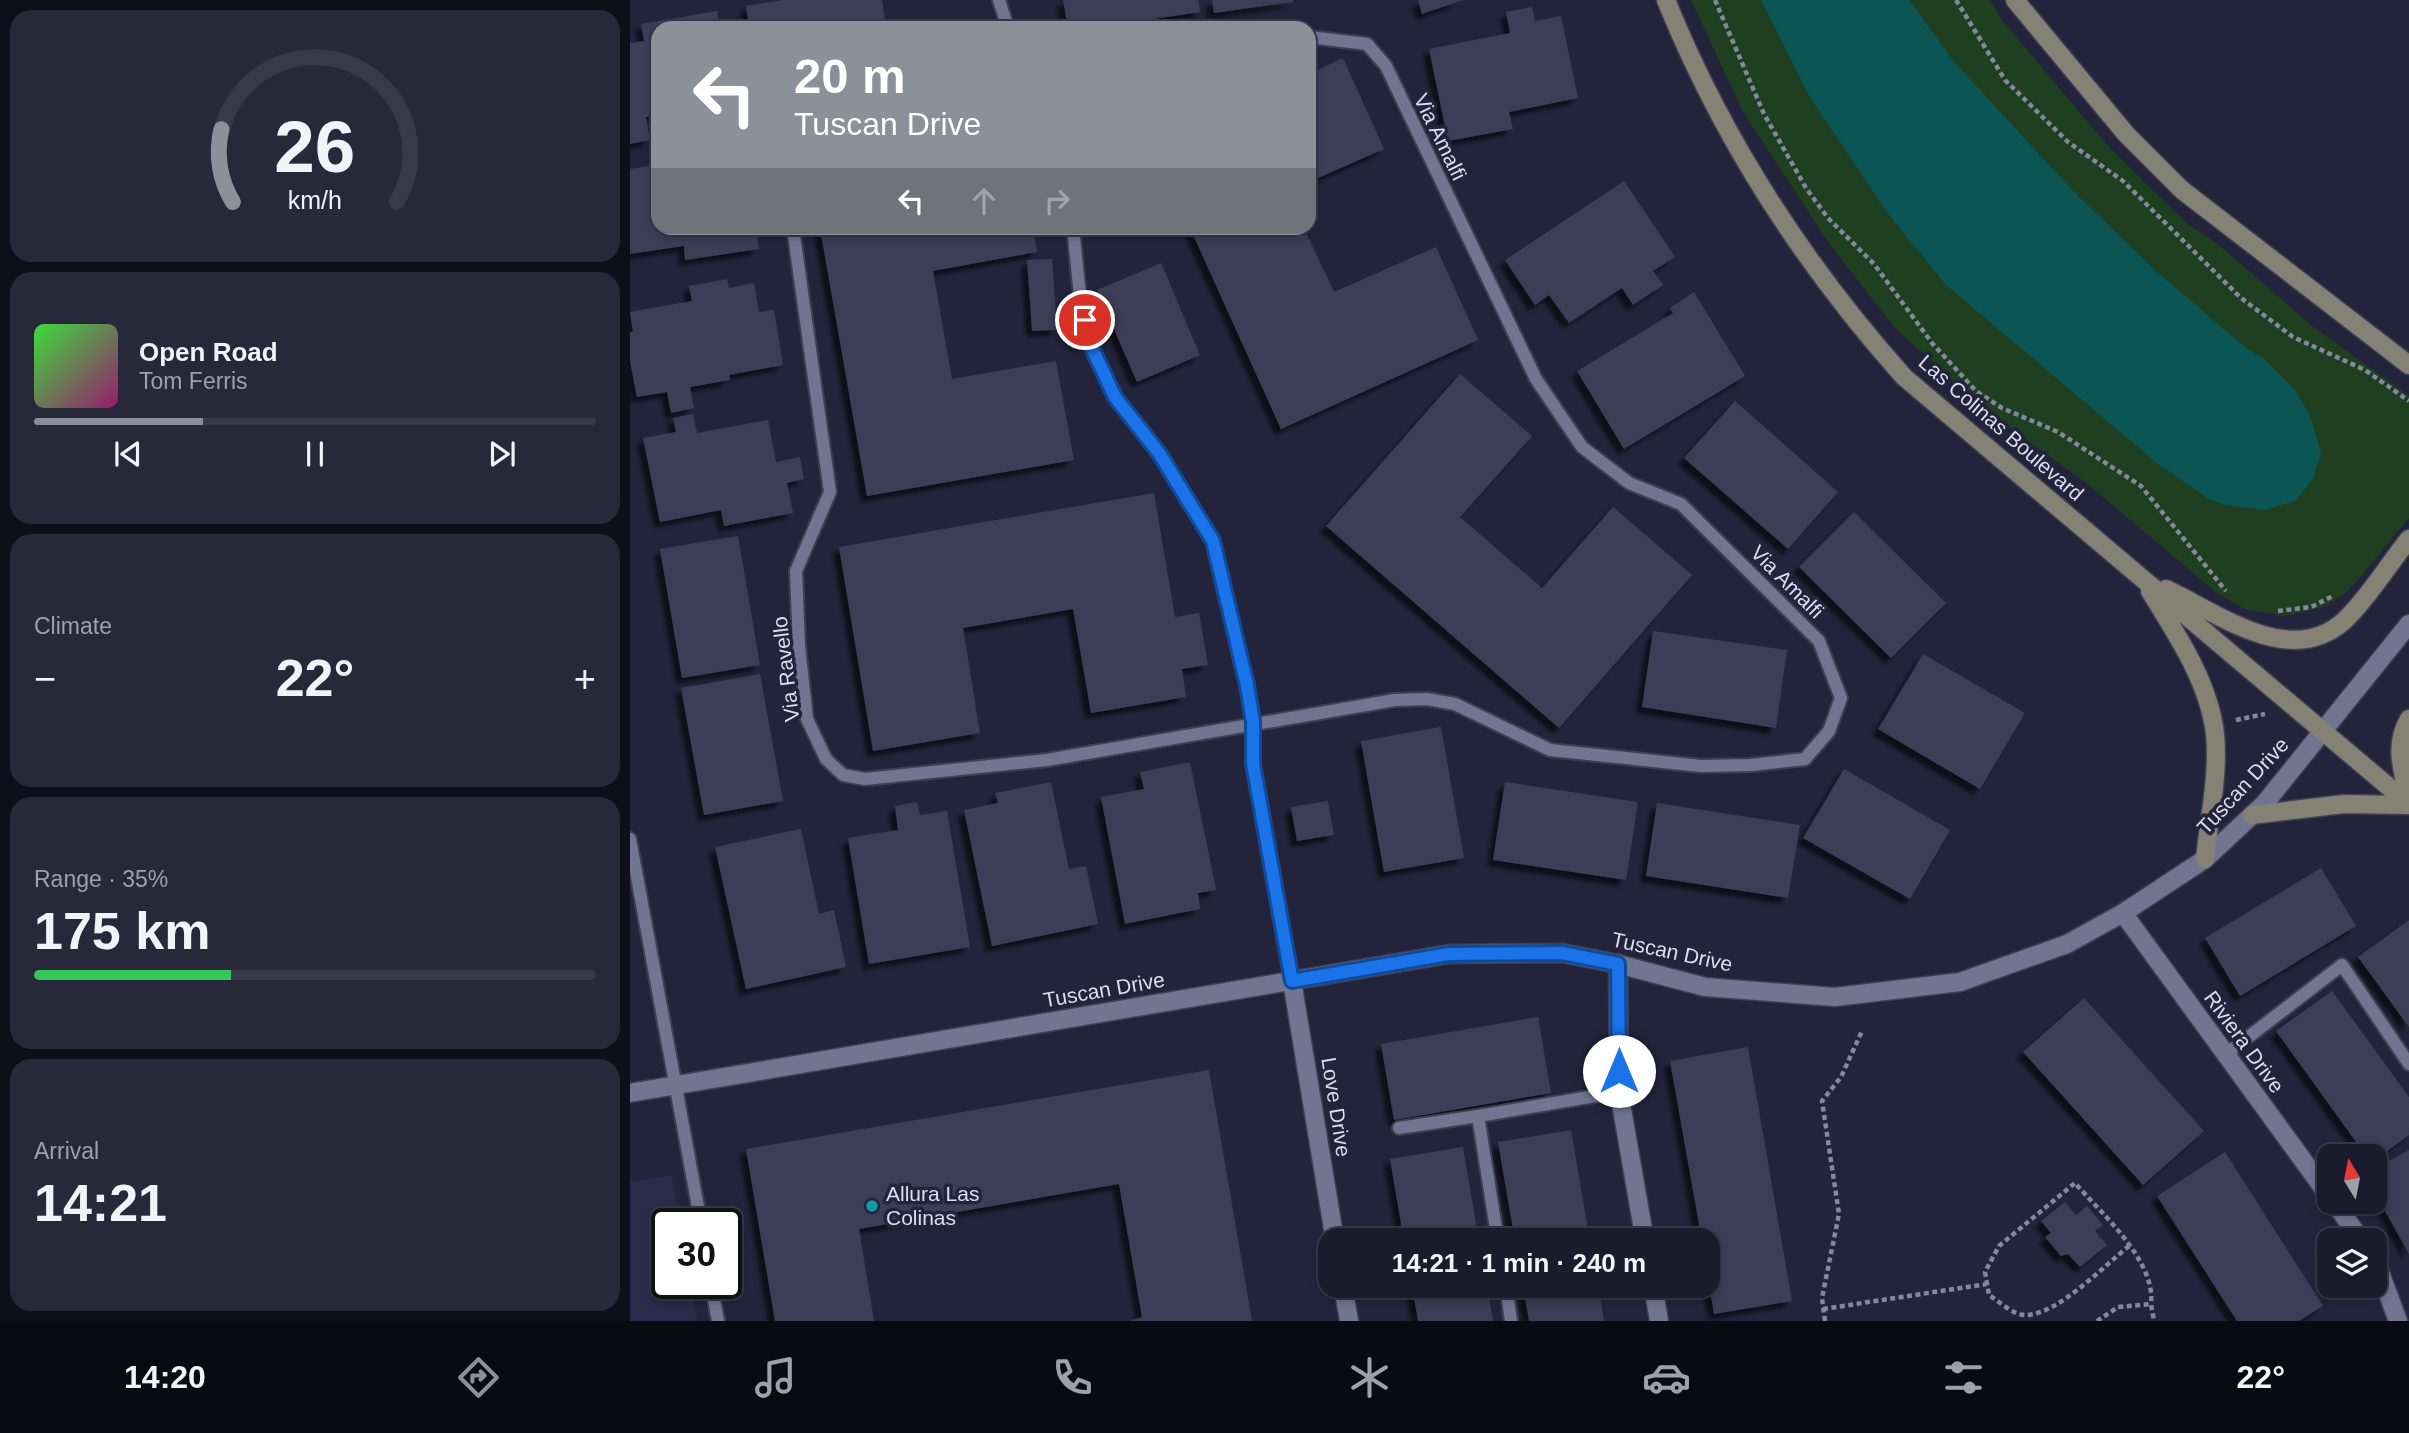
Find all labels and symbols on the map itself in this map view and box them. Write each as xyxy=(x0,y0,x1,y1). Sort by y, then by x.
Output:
street label: Via Amalfi xyxy=(1410,90,1471,184)
pin xyxy=(1055,290,1115,350)
street label: Las Colinas Boulevard xyxy=(1914,350,2088,505)
street label: Via Amalfi xyxy=(1746,541,1828,623)
street label: Via Ravello xyxy=(768,615,803,723)
street label: Tuscan Drive xyxy=(2192,733,2293,838)
street label: Tuscan Drive xyxy=(1610,927,1735,976)
street label: Tuscan Drive xyxy=(1041,968,1166,1012)
street label: Riviera Drive xyxy=(2200,986,2289,1097)
position arrow xyxy=(1582,1034,1656,1108)
street label: Love Drive xyxy=(1317,1056,1356,1158)
north arrow xyxy=(2317,1144,2387,1214)
place label: Allura Las Colinas xyxy=(886,1182,979,1229)
marker: Allura Las Colinas xyxy=(864,1198,880,1214)
speed limit sign: 30 xyxy=(651,1208,742,1299)

